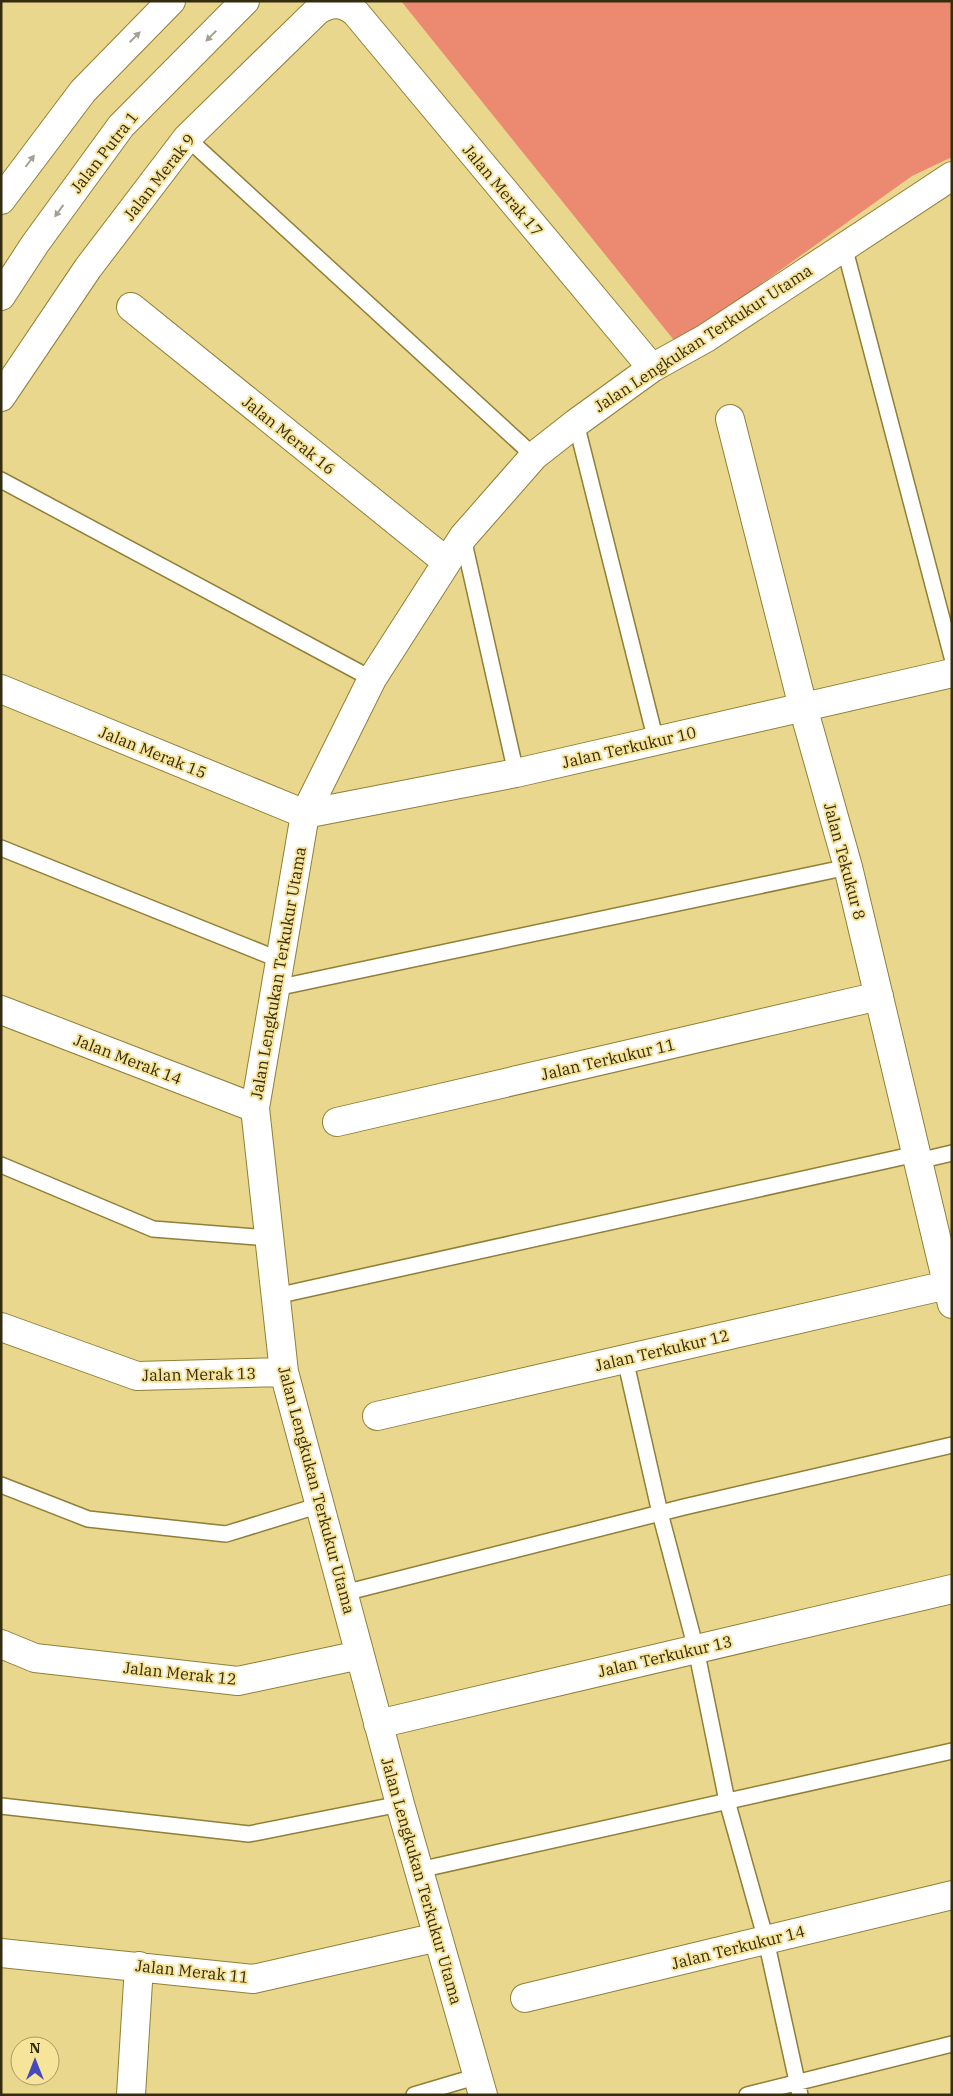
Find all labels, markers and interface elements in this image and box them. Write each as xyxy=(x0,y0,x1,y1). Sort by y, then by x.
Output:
one-way arrow xyxy=(205,30,217,42)
one-way arrow xyxy=(129,31,141,43)
street label: Jalan Putra 1 xyxy=(66,107,142,197)
street label: Jalan Merak 9 xyxy=(119,130,199,224)
street label: Jalan Merak 17 xyxy=(459,140,547,240)
one-way arrow xyxy=(25,155,36,168)
one-way arrow xyxy=(54,204,64,218)
street label: Jalan Lengkukan Terkukur Utama xyxy=(590,260,816,416)
street label: Jalan Merak 16 xyxy=(238,391,340,479)
street label: Jalan Merak 15 xyxy=(96,721,210,783)
street label: Jalan Terkukur 10 xyxy=(560,722,698,772)
street label: Jalan Tekukur 8 xyxy=(820,800,870,922)
street label: Jalan Lengkukan Terkukur Utama xyxy=(246,845,310,1101)
street label: Jalan Merak 14 xyxy=(71,1029,185,1089)
street label: Jalan Terkukur 11 xyxy=(539,1034,677,1084)
street label: Jalan Terkukur 12 xyxy=(593,1325,731,1375)
street label: Jalan Merak 13 xyxy=(142,1363,256,1385)
street label: Jalan Lengkukan Terkukur Utama xyxy=(274,1364,360,1616)
street label: Jalan Terkukur 13 xyxy=(596,1631,734,1681)
street label: Jalan Merak 12 xyxy=(122,1657,238,1689)
street label: Jalan Lengkukan Terkukur Utama xyxy=(377,1755,467,2007)
street label: Jalan Terkukur 14 xyxy=(669,1921,807,1973)
street label: Jalan Merak 11 xyxy=(134,1955,250,1987)
north arrow xyxy=(10,2036,60,2086)
text: N xyxy=(29,2039,41,2057)

